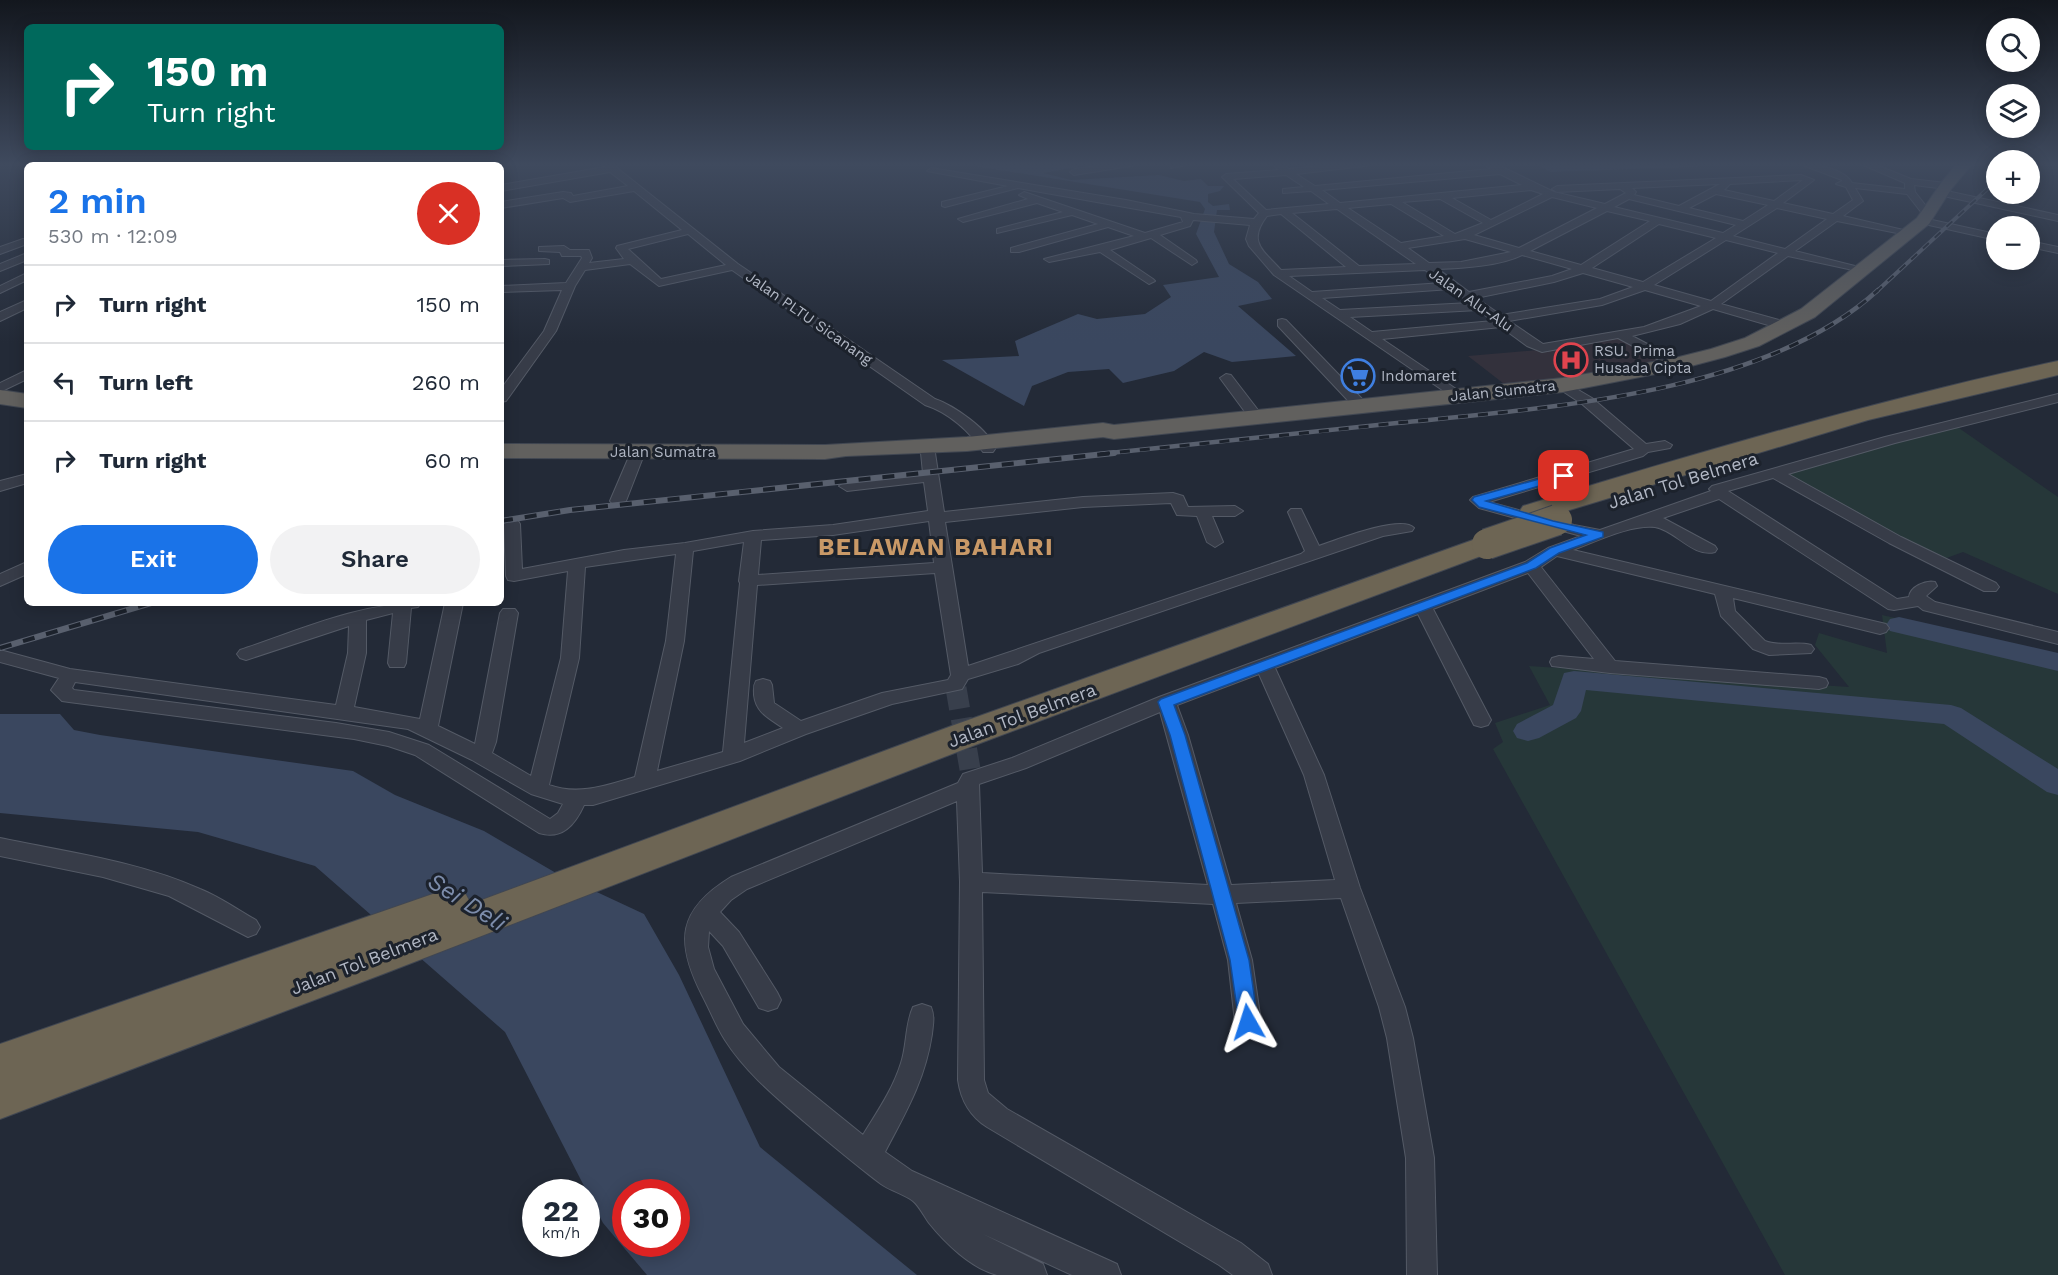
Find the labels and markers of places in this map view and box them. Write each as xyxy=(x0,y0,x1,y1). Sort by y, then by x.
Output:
hospital icon: RSU. Prima Husada Cipta xyxy=(1553,342,1589,378)
place label: RSU. Prima Husada Cipta xyxy=(1594,342,1692,377)
supermarket icon: Indomaret xyxy=(1340,358,1376,394)
place label: Indomaret xyxy=(1381,367,1457,385)
pin xyxy=(1538,450,1589,501)

